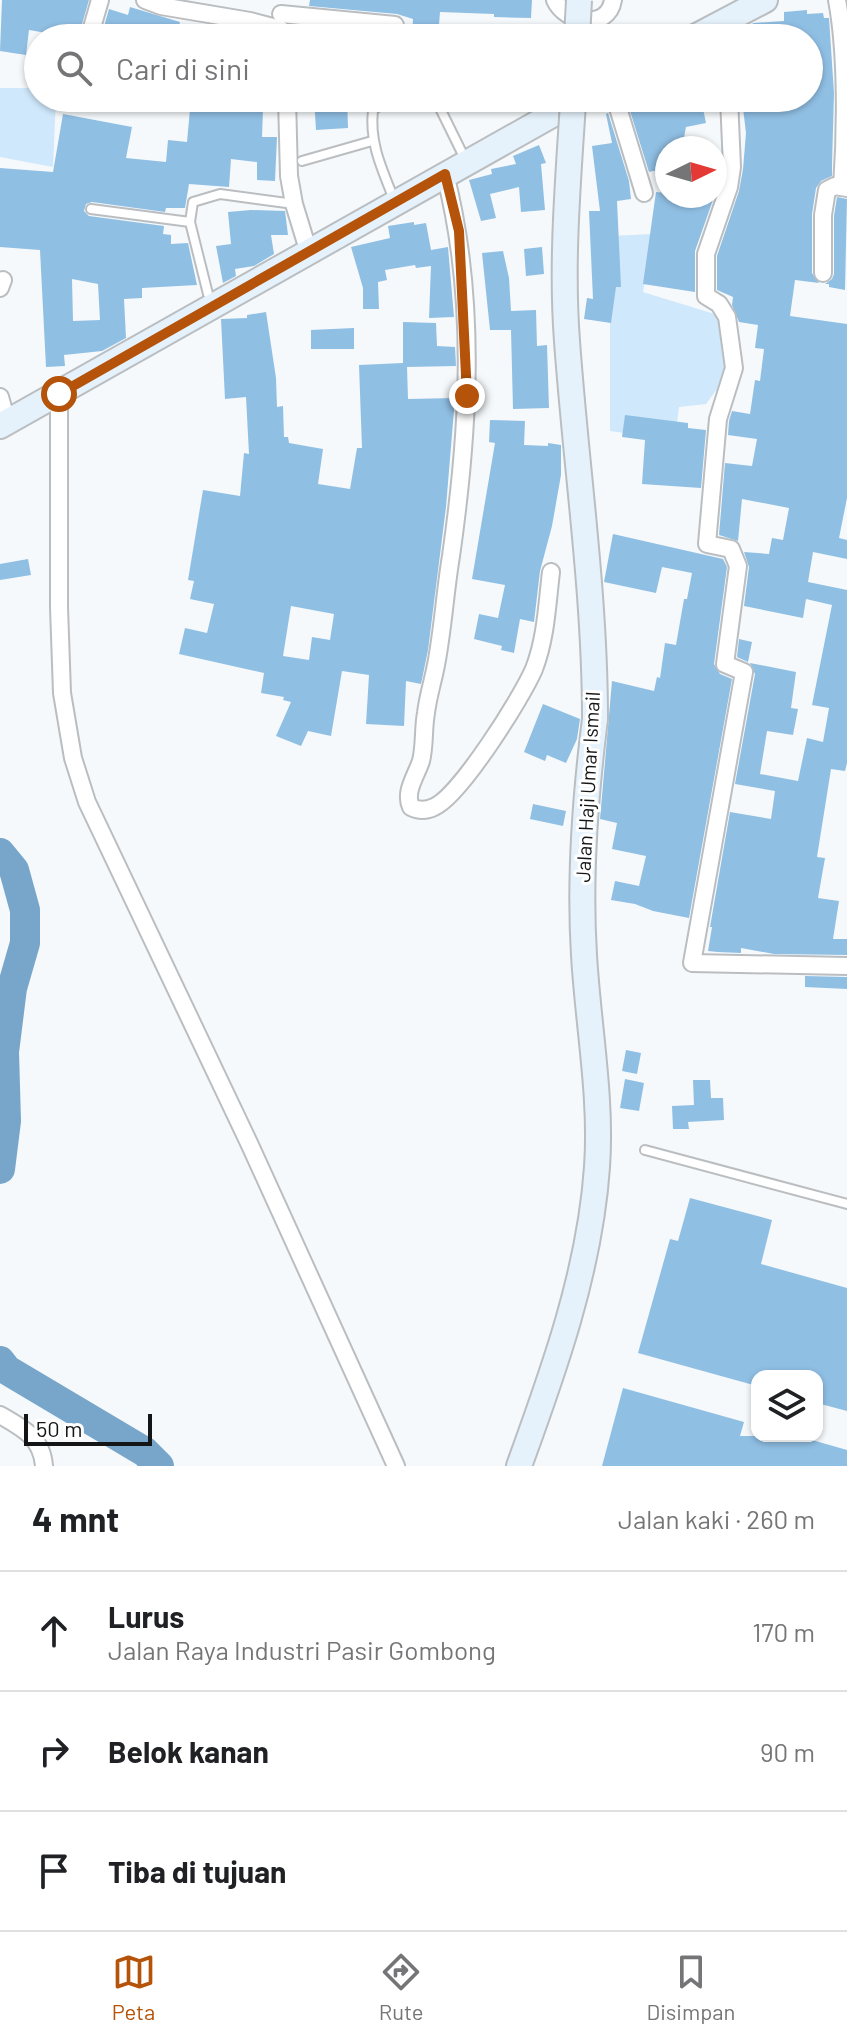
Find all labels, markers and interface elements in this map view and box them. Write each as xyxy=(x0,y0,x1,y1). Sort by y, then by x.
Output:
search box xyxy=(24,24,823,112)
icon: search xyxy=(52,46,96,90)
text: Cari di sini xyxy=(116,50,250,86)
north arrow xyxy=(655,136,727,208)
route start xyxy=(41,376,77,412)
route end xyxy=(449,378,485,414)
street label: Jalan Haji Umar Ismail xyxy=(570,691,604,883)
map controls xyxy=(751,1370,823,1442)
button: layers xyxy=(751,1370,823,1442)
scale bar xyxy=(24,1410,152,1446)
text: 50 m xyxy=(36,1415,82,1441)
text: 4 mnt xyxy=(32,1498,119,1539)
text: Jalan kaki · 260 m xyxy=(618,1503,815,1534)
text: Lurus xyxy=(108,1598,184,1634)
icon: ahead xyxy=(32,1609,76,1653)
text: 170 m xyxy=(752,1616,815,1647)
text: Jalan Raya Industri Pasir Gombong xyxy=(108,1634,496,1665)
icon: right xyxy=(32,1729,76,1773)
text: Belok kanan xyxy=(108,1733,269,1769)
text: 90 m xyxy=(760,1736,815,1767)
icon: arrive xyxy=(32,1849,76,1893)
text: Tiba di tujuan xyxy=(108,1853,286,1889)
tab: Peta xyxy=(112,1950,156,2024)
tab: Rute xyxy=(379,1950,423,2024)
tab: Disimpan xyxy=(647,1950,735,2024)

